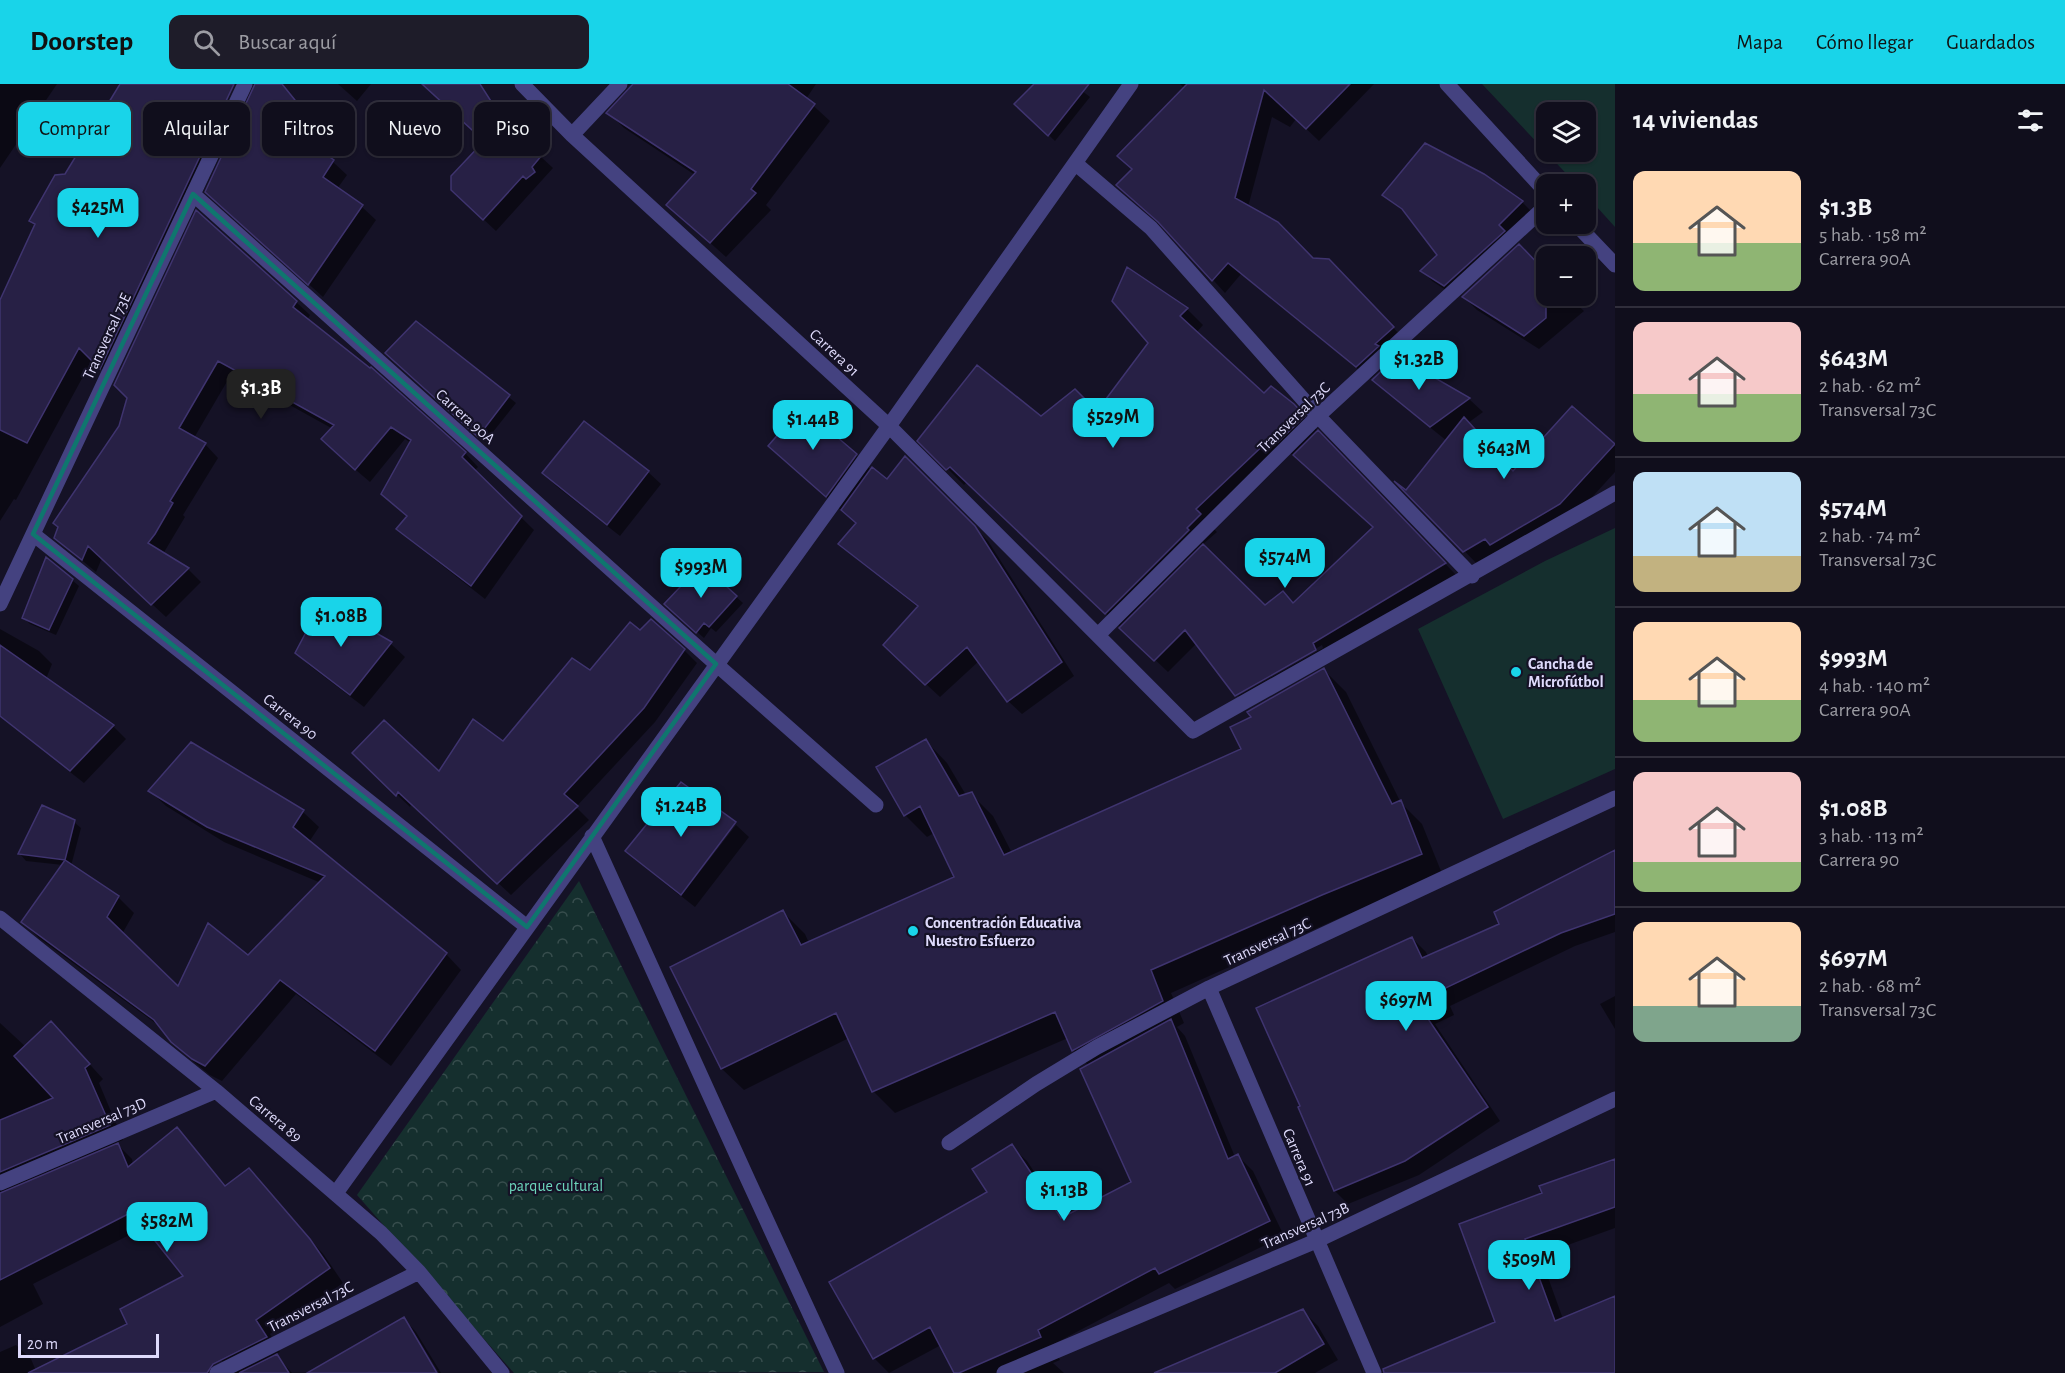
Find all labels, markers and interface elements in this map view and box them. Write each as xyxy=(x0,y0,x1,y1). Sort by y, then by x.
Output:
search box xyxy=(169,15,589,69)
icon: search xyxy=(190,26,223,59)
text: Doorstep xyxy=(30,28,133,56)
text: Buscar aquí xyxy=(238,31,336,53)
text: Mapa xyxy=(1737,32,1783,53)
text: Cómo llegar xyxy=(1816,32,1913,53)
text: Guardados xyxy=(1946,32,2035,53)
chip: Comprar xyxy=(18,102,131,156)
chip: Alquilar xyxy=(143,102,250,156)
chip: Filtros xyxy=(262,102,355,156)
chip: Nuevo xyxy=(367,102,462,156)
chip: Piso xyxy=(474,102,550,156)
map controls xyxy=(1536,102,1596,306)
button: layers xyxy=(1536,102,1596,162)
icon: filters xyxy=(2014,104,2047,137)
text: 14 viviendas xyxy=(1633,107,1758,133)
button: + xyxy=(1536,174,1596,234)
pin: $425M xyxy=(56,188,140,239)
text: $1.3B xyxy=(1819,194,1872,220)
icon: home xyxy=(1681,195,1753,267)
text: $425M xyxy=(71,197,125,217)
text: 5 hab. · 158 m² xyxy=(1819,225,1926,245)
button: − xyxy=(1536,246,1596,306)
text: Carrera 90A xyxy=(1819,249,1911,269)
street label: Transversal 73E xyxy=(80,291,134,382)
street label: Carrera 91 xyxy=(806,326,862,379)
pin: $1.32B xyxy=(1370,340,1468,391)
text: $643M xyxy=(1819,345,1888,371)
icon: home xyxy=(1681,346,1753,418)
text: $1.32B xyxy=(1394,349,1444,369)
pin: $1.3B xyxy=(219,369,303,420)
text: 2 hab. · 62 m² xyxy=(1819,376,1921,396)
text: $1.3B xyxy=(241,378,281,398)
street label: Transversal 73C xyxy=(1254,379,1333,456)
street label: Carrera 90A xyxy=(433,386,498,447)
pin: $529M xyxy=(1071,398,1155,449)
pin: $1.44B xyxy=(764,400,862,451)
text: Transversal 73C xyxy=(1819,400,1936,420)
text: $529M xyxy=(1087,407,1139,427)
text: $1.44B xyxy=(787,409,839,429)
pin: $643M xyxy=(1462,429,1546,480)
text: $643M xyxy=(1477,438,1531,458)
text: $574M xyxy=(1819,495,1887,521)
icon: home xyxy=(1681,496,1753,568)
text: 2 hab. · 74 m² xyxy=(1819,526,1920,546)
pin: $574M xyxy=(1243,538,1327,589)
text: $574M xyxy=(1259,547,1311,567)
pin: $993M xyxy=(659,548,743,599)
text: Transversal 73C xyxy=(1819,550,1936,570)
text: $993M xyxy=(675,557,727,577)
pin: $1.08B xyxy=(292,597,390,648)
text: $1.08B xyxy=(315,606,367,626)
text: $993M xyxy=(1819,645,1888,671)
icon: home xyxy=(1681,646,1753,718)
place label: Cancha de Microfútbol xyxy=(1528,656,1604,690)
marker: Cancha de Microfútbol xyxy=(1509,665,1523,679)
text: 4 hab. · 140 m² xyxy=(1819,676,1930,696)
street label: Carrera 90 xyxy=(260,691,321,743)
text: Carrera 90A xyxy=(1819,700,1911,720)
pin: $1.24B xyxy=(632,787,730,838)
text: $1.08B xyxy=(1819,795,1887,821)
text: $1.24B xyxy=(655,796,707,816)
icon: home xyxy=(1681,796,1753,868)
text: 3 hab. · 113 m² xyxy=(1819,826,1924,846)
text: Carrera 90 xyxy=(1819,850,1899,870)
place label: Concentración Educativa Nuestro Esfuerzo xyxy=(925,915,1082,949)
street label: Transversal 73C xyxy=(1222,915,1313,969)
marker: Concentración Educativa Nuestro Esfuerzo xyxy=(906,924,920,938)
text: $697M xyxy=(1819,945,1888,971)
icon: home xyxy=(1681,946,1753,1018)
text: 2 hab. · 68 m² xyxy=(1819,976,1921,996)
pin: $697M xyxy=(1364,981,1448,1032)
text: $697M xyxy=(1380,990,1432,1010)
text: Transversal 73C xyxy=(1819,1000,1936,1020)
street label: Carrera 89 xyxy=(246,1092,305,1145)
street label: Transversal 73D xyxy=(54,1095,149,1147)
street label: Carrera 91 xyxy=(1280,1126,1318,1189)
pin: $1.13B xyxy=(1015,1171,1113,1222)
park label: parque cultural xyxy=(509,1178,603,1194)
text: $1.13B xyxy=(1040,1180,1088,1200)
street label: Transversal 73B xyxy=(1259,1199,1352,1252)
pin: $582M xyxy=(125,1202,209,1253)
text: $582M xyxy=(141,1211,193,1231)
pin: $509M xyxy=(1487,1240,1571,1291)
text: $509M xyxy=(1502,1249,1556,1269)
street label: Transversal 73C xyxy=(265,1278,356,1335)
scale bar xyxy=(18,1331,159,1358)
text: 20 m xyxy=(27,1336,58,1352)

